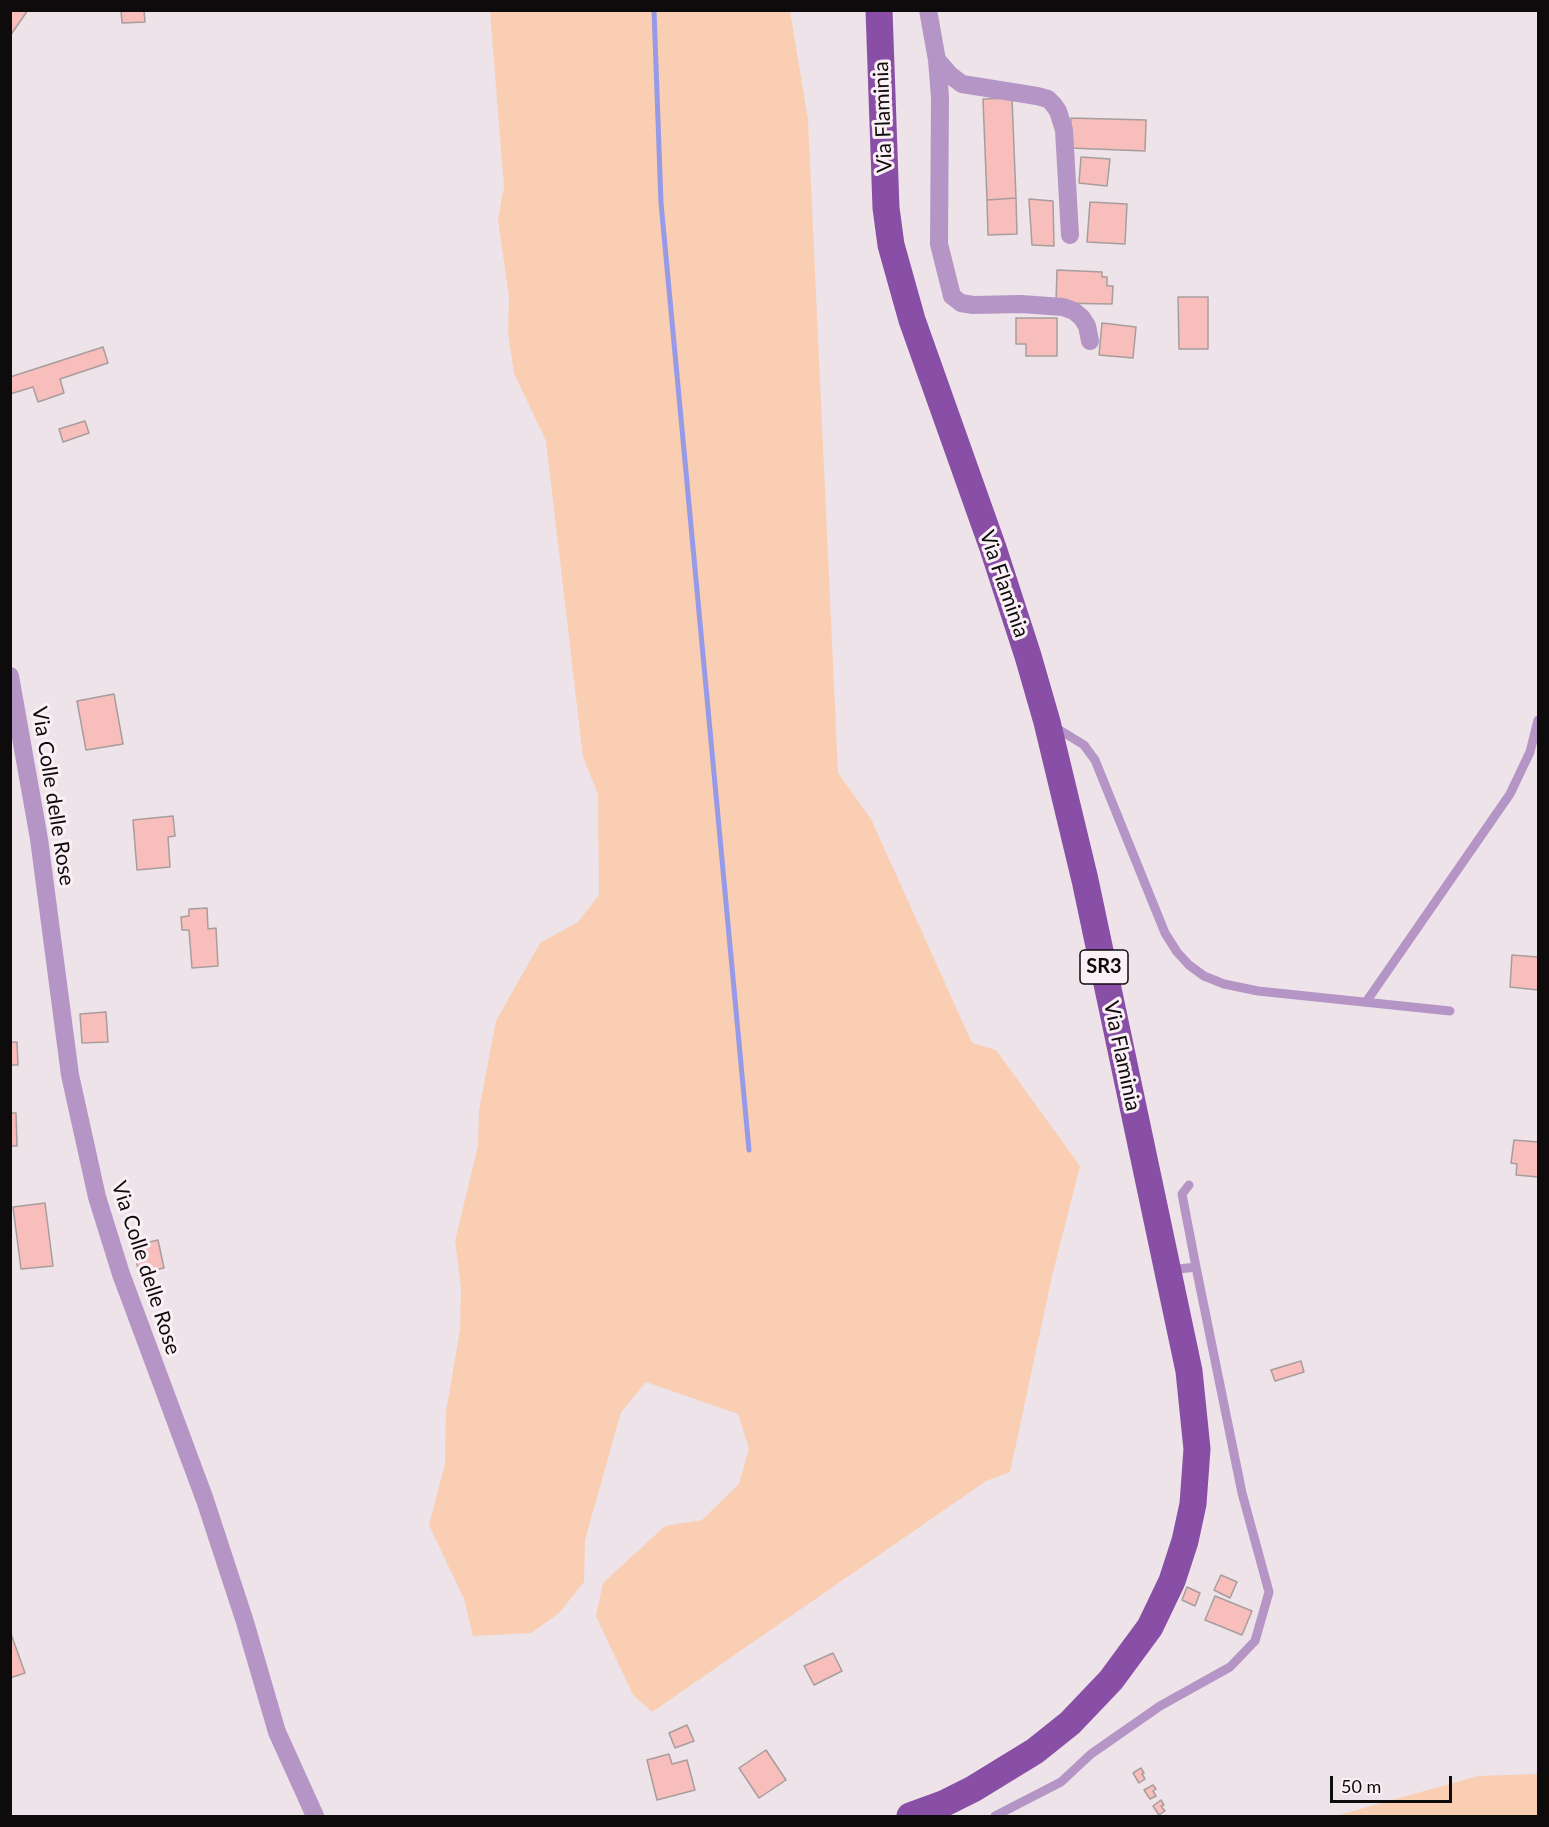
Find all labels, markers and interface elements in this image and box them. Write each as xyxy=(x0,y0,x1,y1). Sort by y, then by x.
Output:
street label: Via Flaminia xyxy=(868,61,898,173)
street label: Via Flaminia xyxy=(974,527,1034,641)
street label: Via Colle delle Rose xyxy=(26,705,80,887)
road number: SR3 xyxy=(1080,950,1128,984)
street label: Via Flaminia xyxy=(1098,999,1146,1113)
street label: Via Colle delle Rose xyxy=(106,1178,186,1358)
scale bar xyxy=(1333,1764,1454,1802)
text: 50 m xyxy=(1341,1775,1381,1797)

